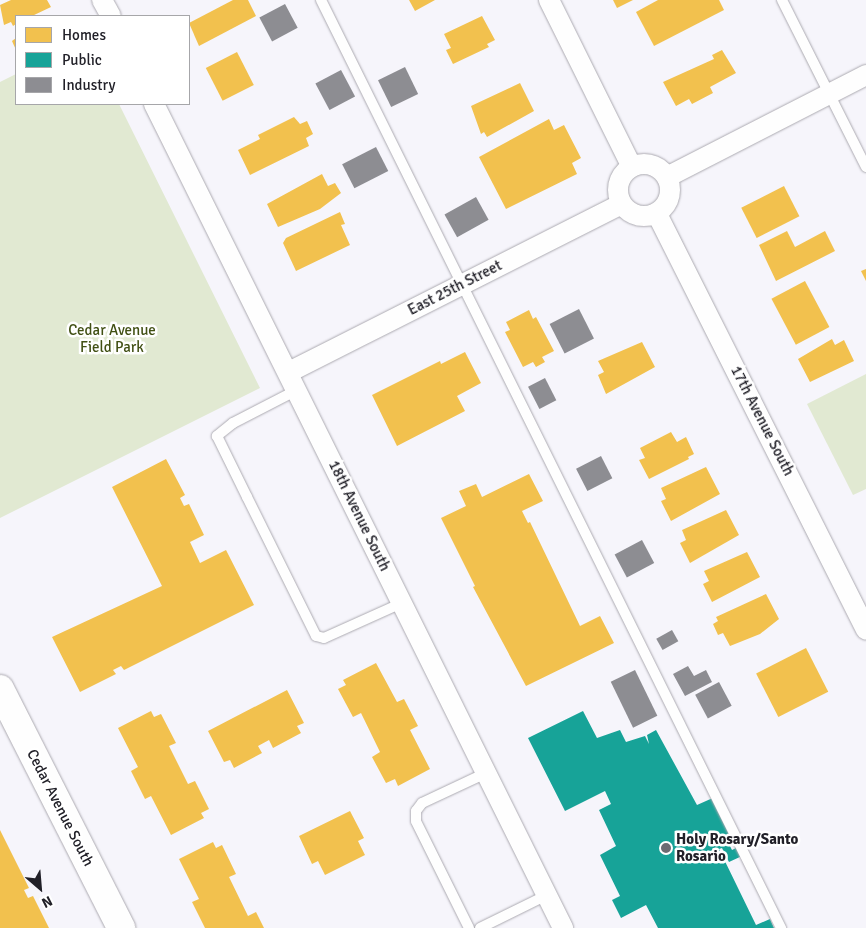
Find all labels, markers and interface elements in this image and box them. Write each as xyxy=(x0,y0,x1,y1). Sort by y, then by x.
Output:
legend xyxy=(15,15,190,105)
text: Homes xyxy=(62,26,106,44)
text: Public xyxy=(62,51,102,69)
text: Industry xyxy=(62,76,115,94)
street label: East 25th Street xyxy=(405,257,505,319)
park label: Cedar Avenue Field Park xyxy=(68,321,156,356)
street label: 17th Avenue South xyxy=(727,363,797,479)
street label: 18th Avenue South xyxy=(324,458,394,574)
street label: Cedar Avenue South xyxy=(23,747,97,869)
place label: Holy Rosary/Santo Rosario xyxy=(676,830,798,865)
marker: Holy Rosary/Santo Rosario xyxy=(660,842,672,854)
north arrow xyxy=(15,863,65,913)
text: N xyxy=(39,892,55,912)

